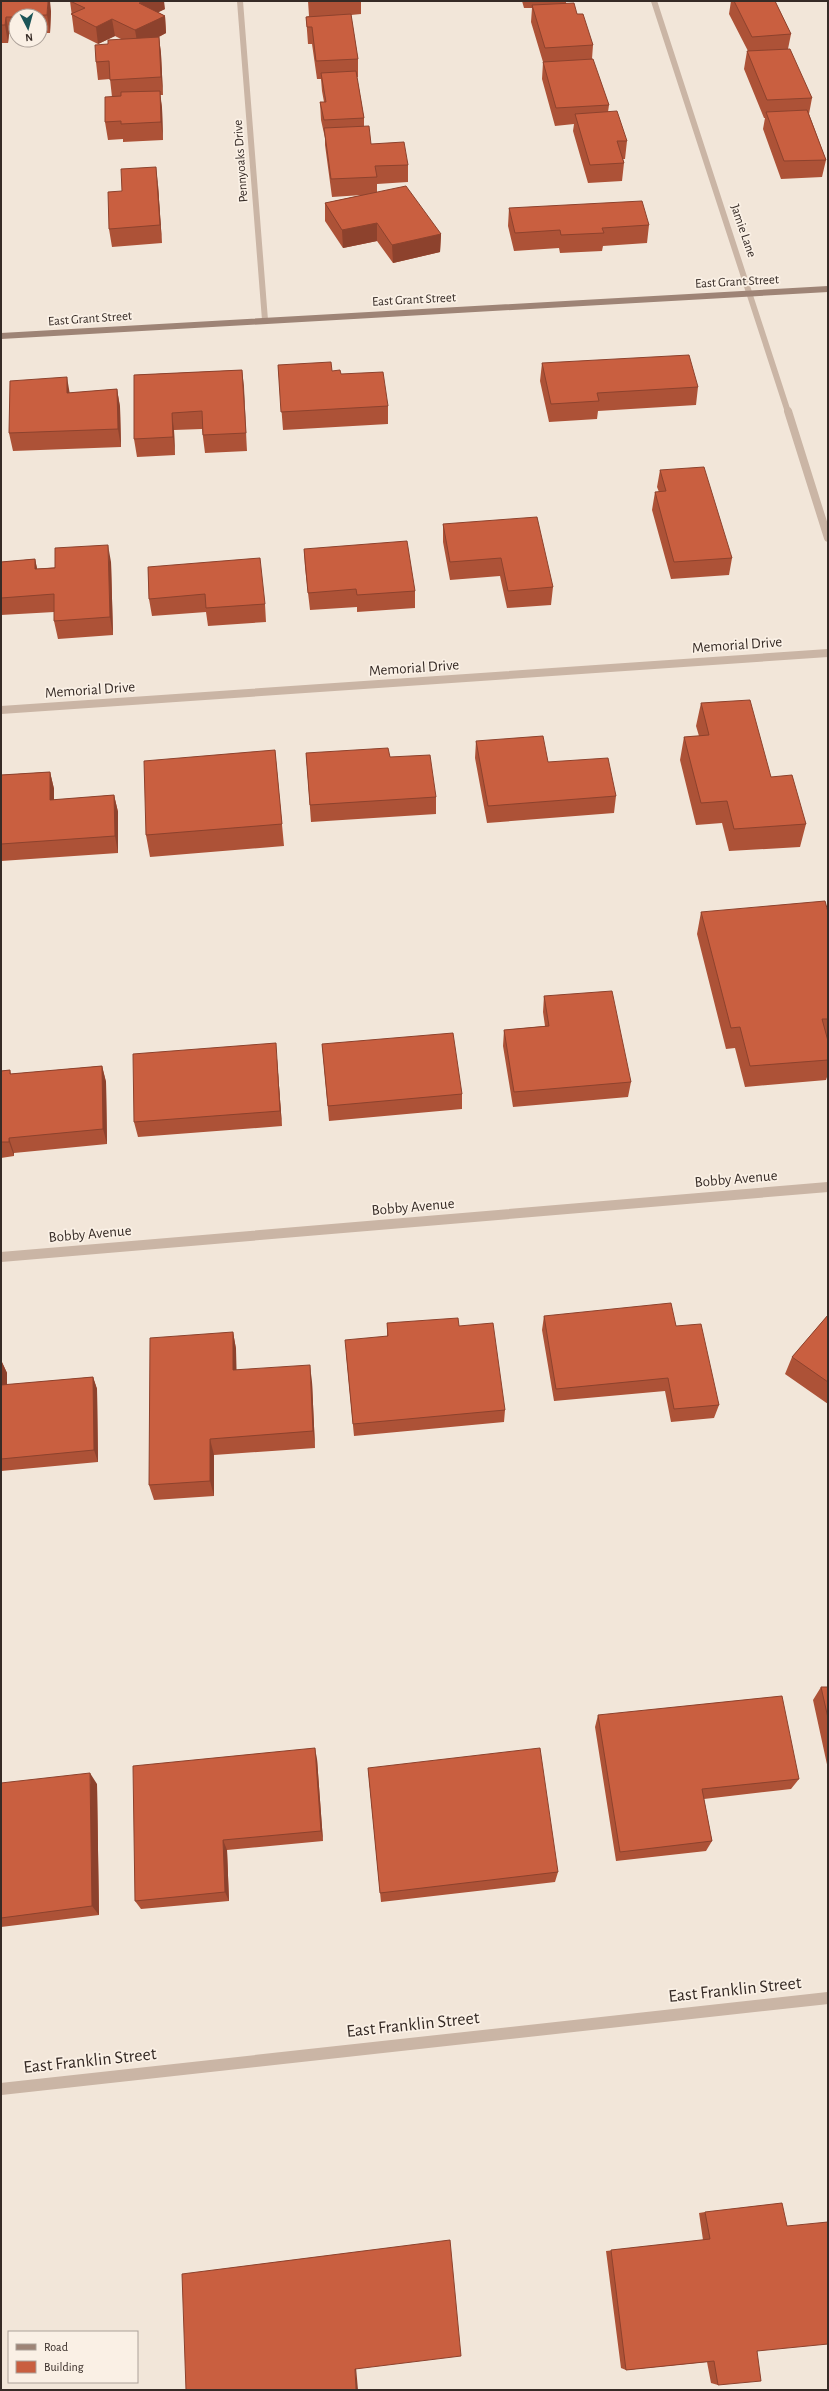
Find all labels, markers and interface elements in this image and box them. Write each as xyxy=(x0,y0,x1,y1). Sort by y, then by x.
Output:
north arrow xyxy=(8,8,48,48)
text: N xyxy=(25,32,33,43)
street label: Pennyoaks Drive xyxy=(232,119,250,203)
street label: Jamie Lane xyxy=(728,203,758,259)
street label: East Grant Street xyxy=(695,273,779,291)
street label: East Grant Street xyxy=(372,291,456,309)
street label: East Grant Street xyxy=(48,310,132,328)
street label: Memorial Drive xyxy=(691,634,783,656)
street label: Memorial Drive xyxy=(368,657,460,679)
street label: Memorial Drive xyxy=(44,679,136,701)
street label: Bobby Avenue xyxy=(694,1168,778,1190)
street label: Bobby Avenue xyxy=(371,1196,455,1218)
street label: Bobby Avenue xyxy=(48,1223,132,1245)
street label: East Franklin Street xyxy=(667,1974,803,2006)
street label: East Franklin Street xyxy=(345,2009,481,2041)
street label: East Franklin Street xyxy=(22,2045,158,2077)
legend xyxy=(8,2331,138,2383)
text: Road xyxy=(44,2341,68,2353)
text: Building xyxy=(44,2361,84,2373)

